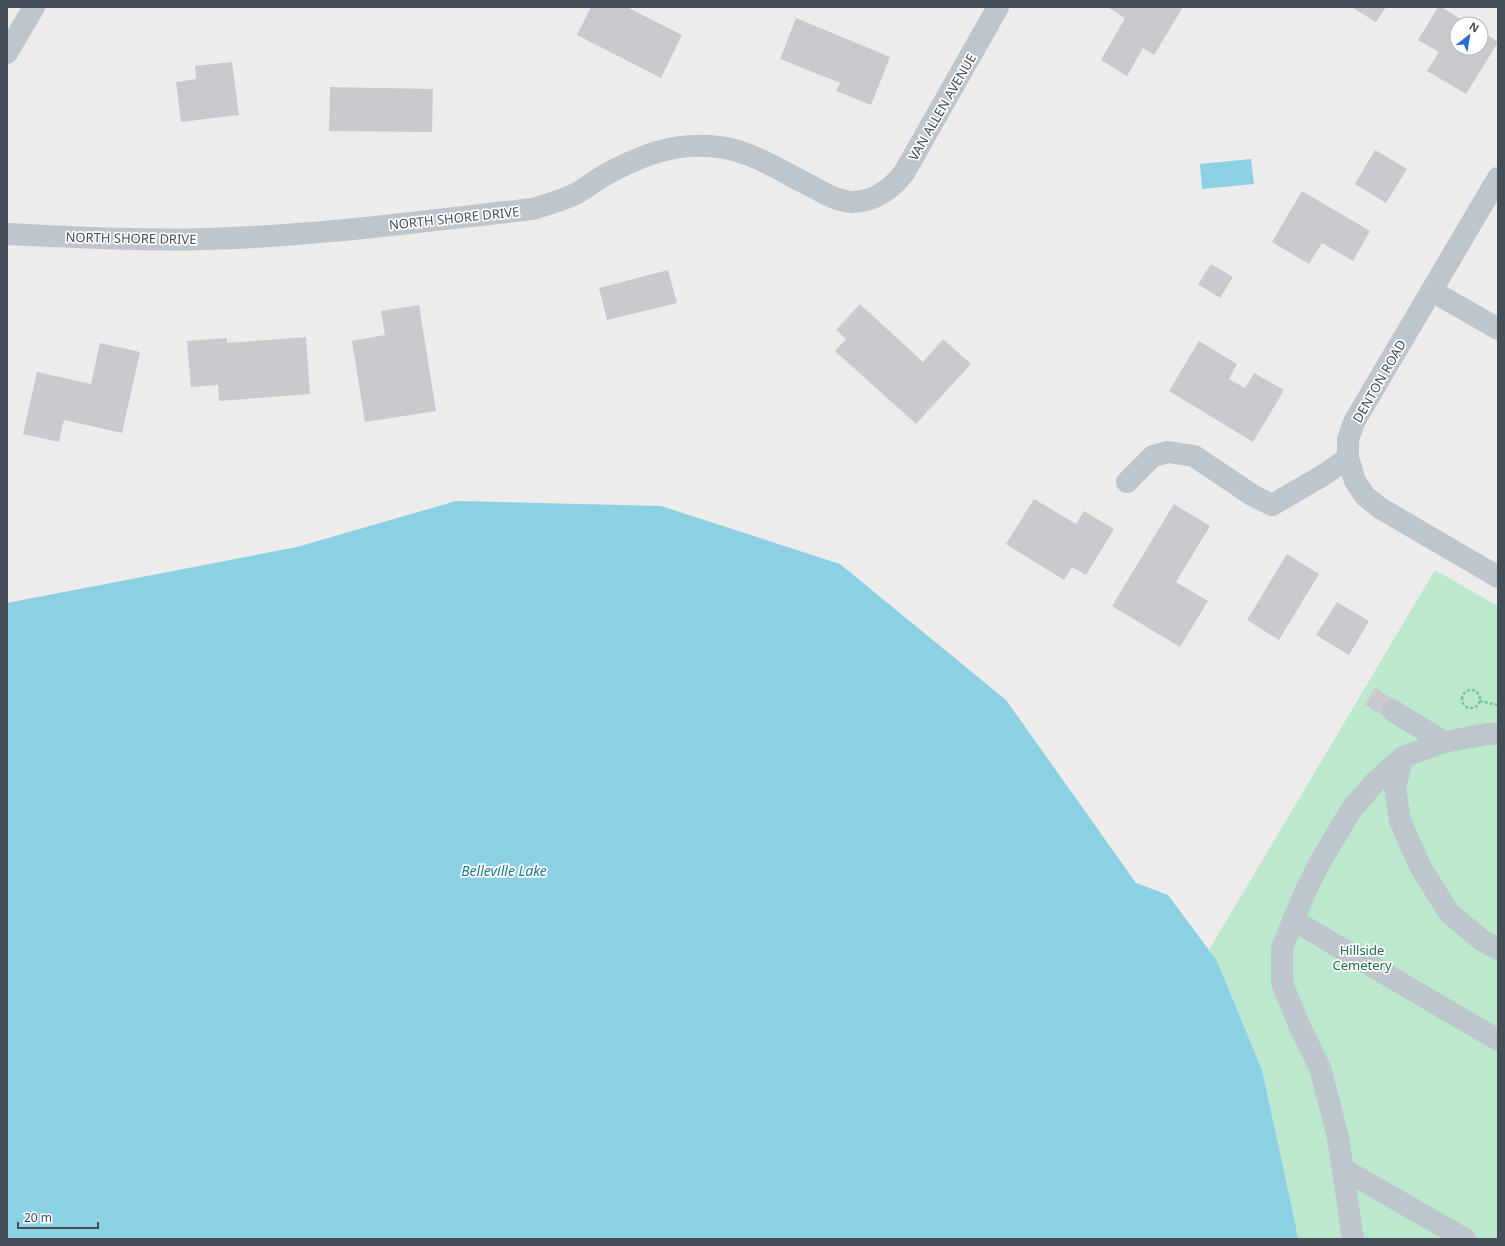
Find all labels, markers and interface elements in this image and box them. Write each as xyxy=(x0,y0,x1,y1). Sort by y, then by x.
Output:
north arrow xyxy=(1449,16,1489,56)
text: N xyxy=(1467,18,1482,36)
street label: VAN ALLEN AVENUE xyxy=(904,50,980,164)
street label: NORTH SHORE DRIVE xyxy=(388,202,520,234)
street label: NORTH SHORE DRIVE xyxy=(65,228,197,248)
street label: DENTON ROAD xyxy=(1348,336,1410,426)
water label: Belleville Lake xyxy=(461,861,547,880)
park label: Hillside Cemetery xyxy=(1332,941,1392,974)
scale bar xyxy=(18,1204,98,1230)
text: 20 m xyxy=(24,1209,52,1226)

